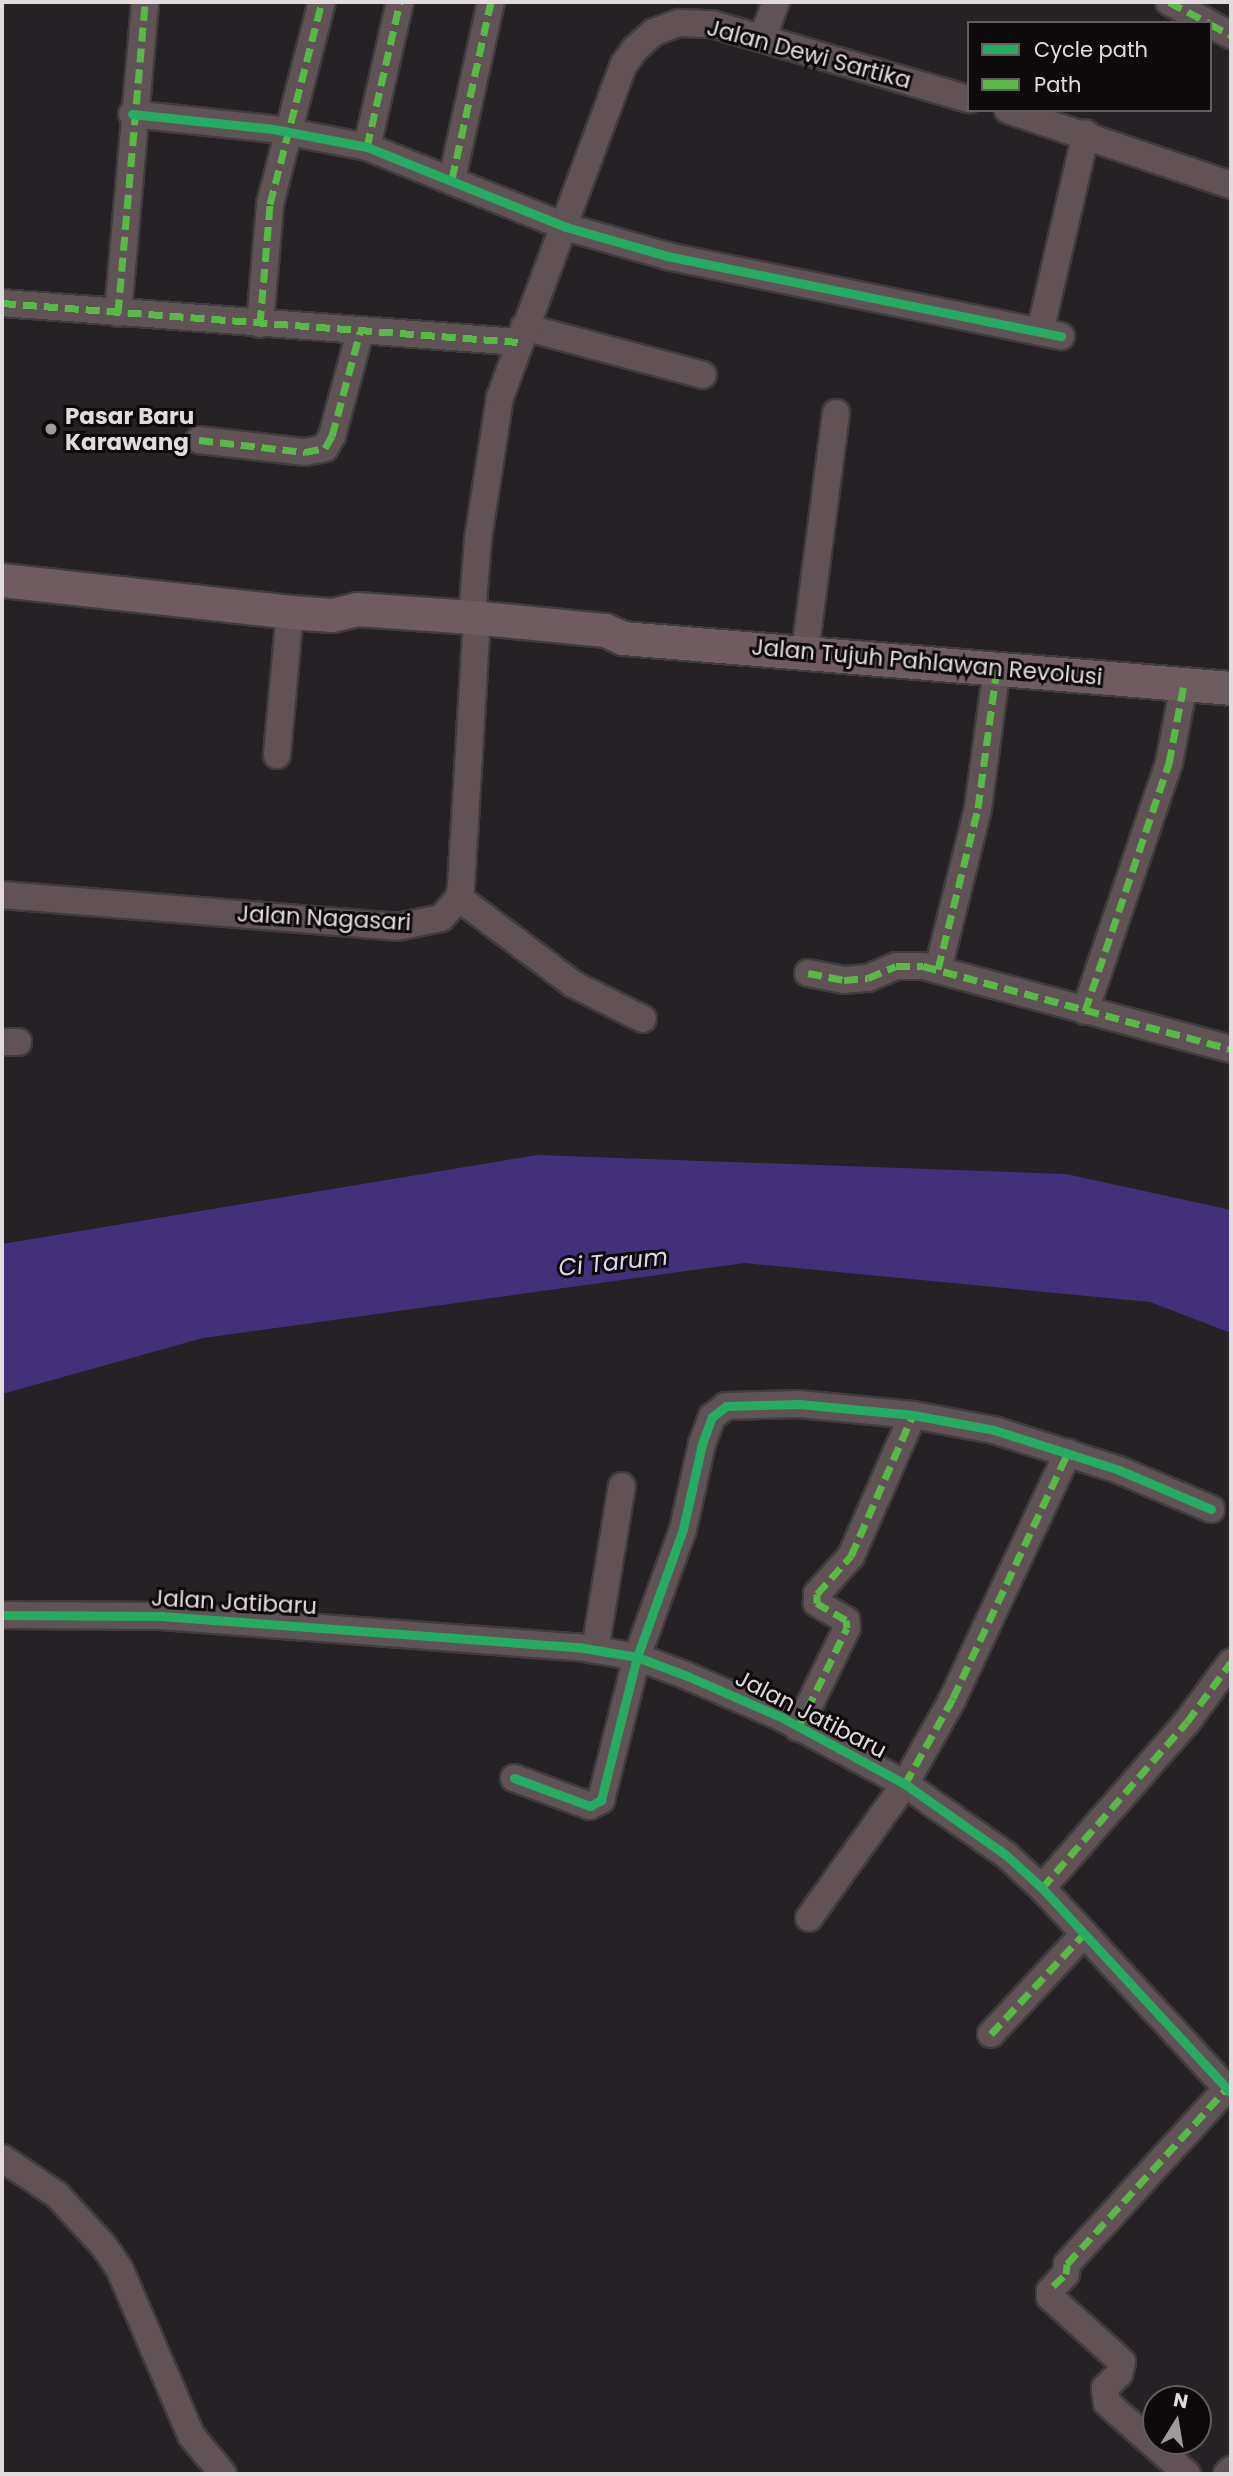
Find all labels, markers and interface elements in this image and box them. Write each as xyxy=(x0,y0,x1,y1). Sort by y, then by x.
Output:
street label: Jalan Dewi Sartika xyxy=(704,13,914,95)
legend xyxy=(967,21,1212,112)
text: Cycle path xyxy=(1034,35,1148,64)
text: Path xyxy=(1034,70,1081,99)
place label: Pasar Baru Karawang xyxy=(65,402,194,456)
marker: Pasar Baru Karawang xyxy=(43,421,59,437)
street label: Jalan Tujuh Pahlawan Revolusi xyxy=(750,633,1104,691)
street label: Jalan Nagasari xyxy=(236,900,412,936)
water label: Ci Tarum xyxy=(557,1242,669,1282)
street label: Jalan Jatibaru xyxy=(150,1584,318,1620)
street label: Jalan Jatibaru xyxy=(731,1664,891,1764)
north arrow xyxy=(1142,2385,1212,2455)
text: N xyxy=(1171,2386,1190,2415)

